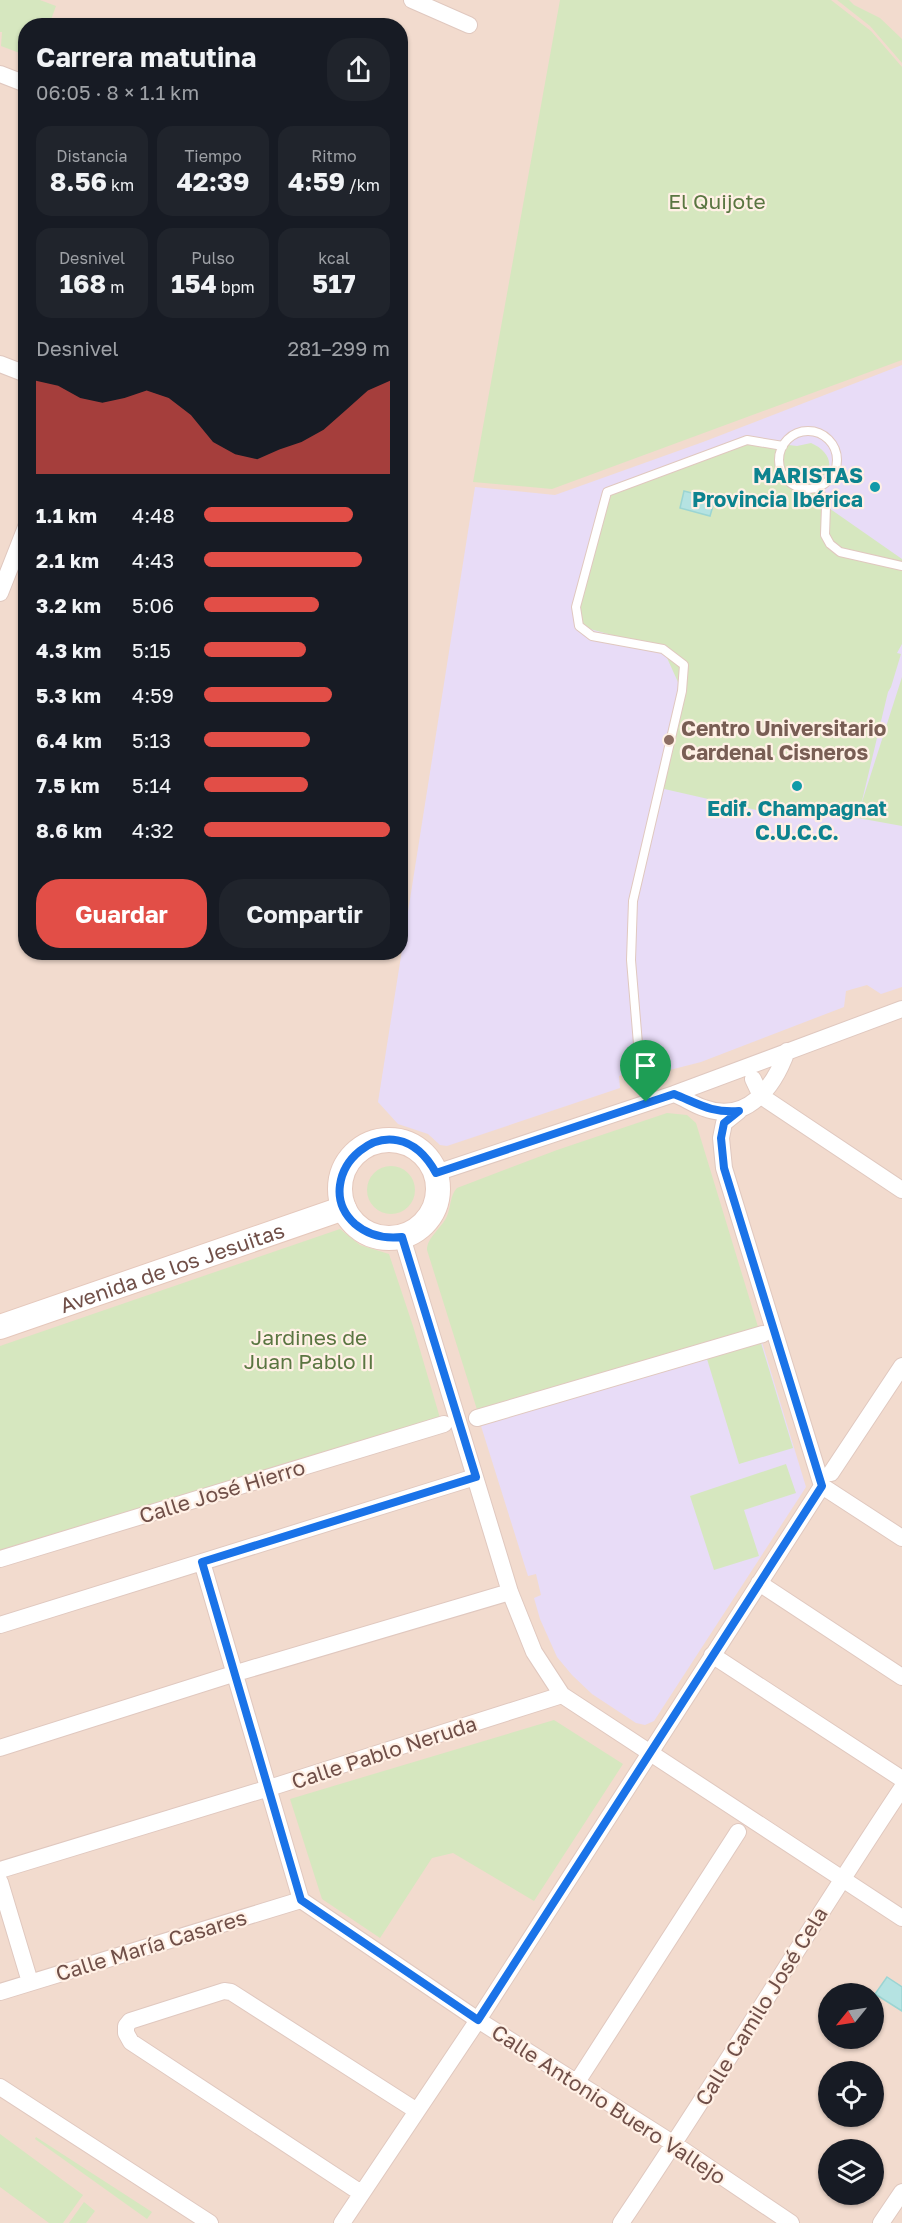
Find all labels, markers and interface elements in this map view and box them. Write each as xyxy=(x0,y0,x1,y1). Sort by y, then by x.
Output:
button: share xyxy=(327,38,390,101)
text: Carrera matutina xyxy=(36,41,256,73)
text: 06:05 · 8 × 1.1 km xyxy=(36,80,199,104)
text: Distancia xyxy=(56,146,128,166)
text: Tiempo xyxy=(184,146,242,166)
text: Ritmo xyxy=(311,146,357,166)
text: 8.56 xyxy=(50,166,107,197)
text: 42:39 xyxy=(177,166,249,197)
text: 4:59 xyxy=(288,166,345,197)
text: km xyxy=(107,175,134,195)
text: /km xyxy=(345,175,380,195)
park label: El Quijote xyxy=(668,188,766,214)
text: Desnivel xyxy=(59,248,125,268)
text: Pulso xyxy=(191,248,235,268)
text: kcal xyxy=(318,248,350,268)
text: 168 xyxy=(60,268,106,299)
text: 154 xyxy=(171,268,217,299)
text: 517 xyxy=(312,268,356,299)
text: m xyxy=(106,277,124,297)
text: bpm xyxy=(217,277,255,297)
text: Desnivel xyxy=(36,336,119,360)
text: 281–299 m xyxy=(287,336,390,360)
place label: MARISTAS Provincia Ibérica xyxy=(692,462,863,512)
marker: MARISTAS Provincia Ibérica xyxy=(868,480,882,494)
text: 1.1 km xyxy=(36,503,97,527)
text: 4:48 xyxy=(132,503,175,527)
text: 2.1 km xyxy=(36,548,99,572)
text: 4:43 xyxy=(132,548,174,572)
text: 3.2 km xyxy=(36,593,101,617)
text: 5:06 xyxy=(132,593,174,617)
text: 4.3 km xyxy=(36,638,101,662)
text: 5:15 xyxy=(132,638,171,662)
text: 5.3 km xyxy=(36,683,101,707)
text: 4:59 xyxy=(132,683,174,707)
place label: Centro Universitario Cardenal Cisneros xyxy=(681,715,886,765)
text: 6.4 km xyxy=(36,728,102,752)
text: 5:13 xyxy=(132,728,171,752)
marker: Centro Universitario Cardenal Cisneros xyxy=(662,733,676,747)
text: 7.5 km xyxy=(36,773,100,797)
text: 5:14 xyxy=(132,773,172,797)
marker: Edif. Champagnat C.U.C.C. xyxy=(790,779,804,793)
place label: Edif. Champagnat C.U.C.C. xyxy=(707,795,887,845)
text: 8.6 km xyxy=(36,818,102,842)
text: 4:32 xyxy=(132,818,174,842)
button: Guardar xyxy=(36,879,207,948)
button: Compartir xyxy=(219,879,390,948)
pin xyxy=(620,1040,671,1102)
icon: arrive xyxy=(629,1049,662,1082)
street label: Avenida de los Jesuitas xyxy=(56,1217,288,1318)
park label: Jardines de Juan Pablo II xyxy=(244,1324,374,1374)
street label: Calle José Hierro xyxy=(136,1453,308,1529)
street label: Calle Pablo Neruda xyxy=(288,1710,480,1794)
street label: Calle Camilo José Cela xyxy=(689,1902,833,2110)
street label: Calle María Casares xyxy=(52,1904,250,1986)
north arrow xyxy=(818,1983,884,2049)
map controls xyxy=(818,1983,884,2205)
street label: Calle Antonio Buero Vallejo xyxy=(487,2018,731,2190)
button: locate xyxy=(818,2061,884,2127)
button: layers xyxy=(818,2139,884,2205)

